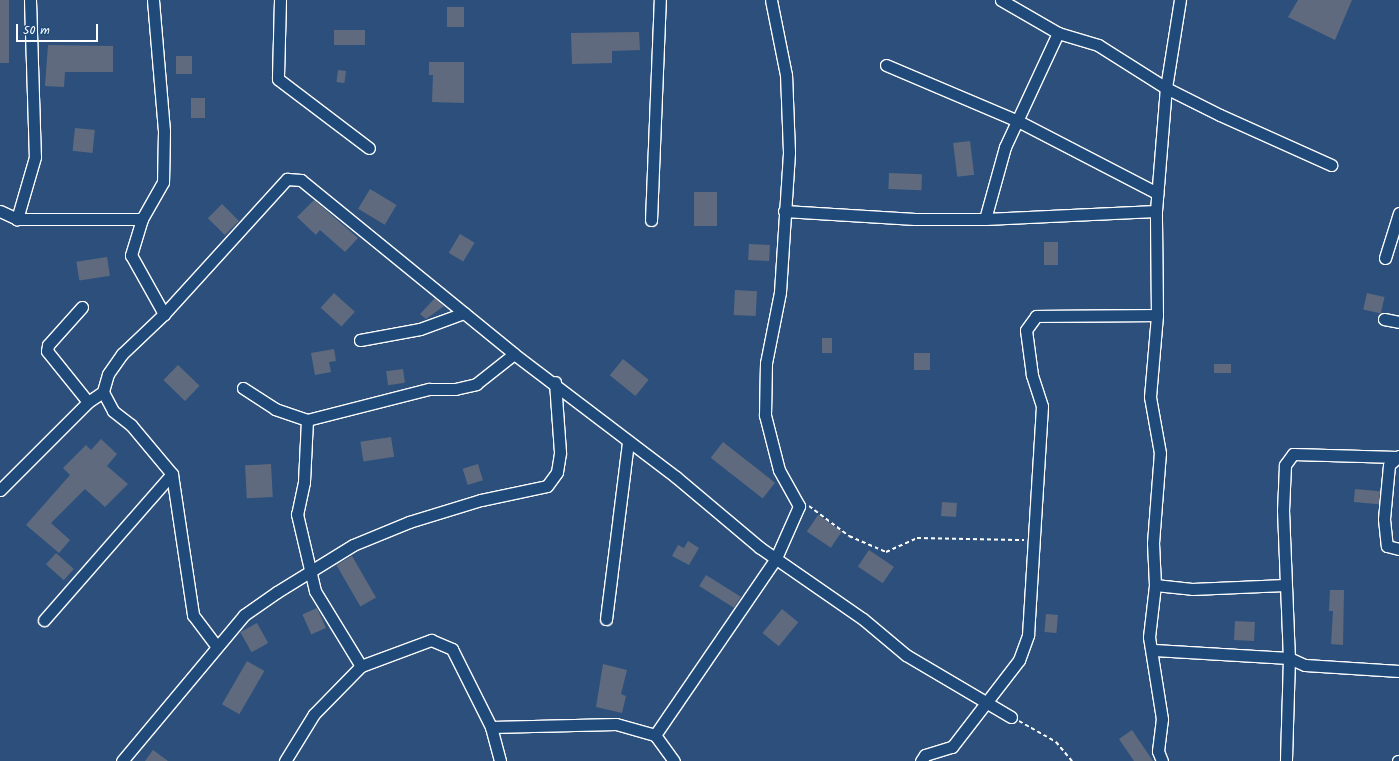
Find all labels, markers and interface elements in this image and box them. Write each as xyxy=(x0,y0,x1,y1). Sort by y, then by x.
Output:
scale bar xyxy=(18,16,100,42)
text: 50 m xyxy=(23,21,50,40)

